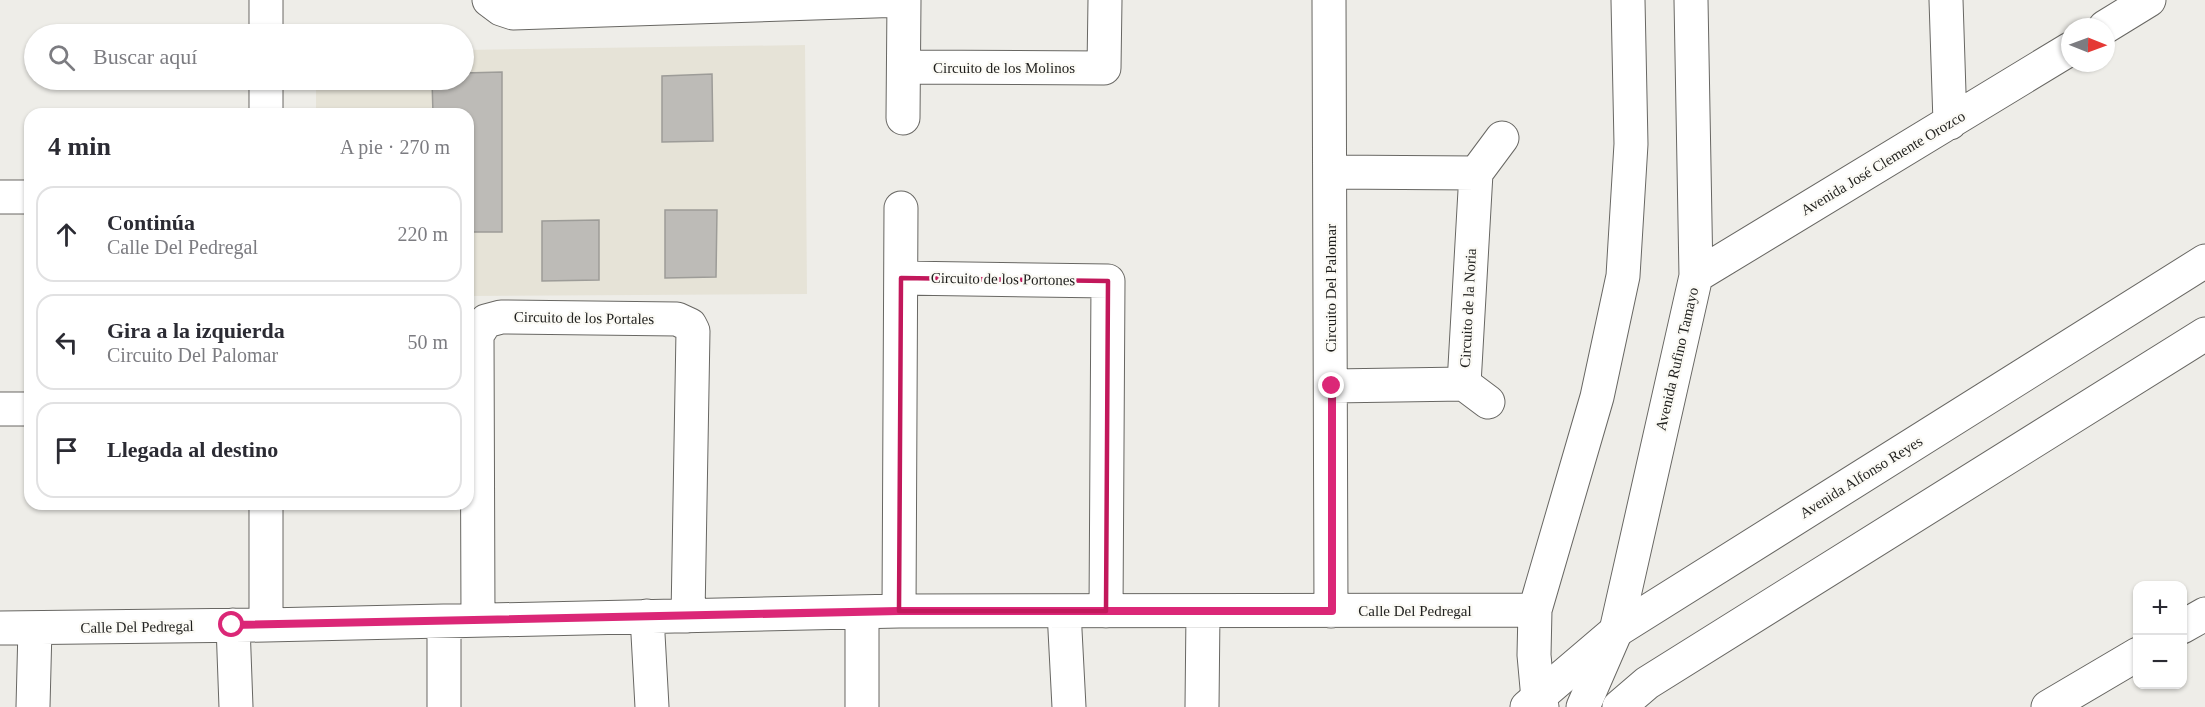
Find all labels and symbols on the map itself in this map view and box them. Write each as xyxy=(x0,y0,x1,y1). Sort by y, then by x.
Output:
north arrow xyxy=(2061,18,2115,72)
street label: Circuito de los Molinos xyxy=(933,60,1075,76)
street label: Avenida José Clemente Orozco xyxy=(1798,108,1968,218)
street label: Circuito Del Palomar xyxy=(1323,224,1339,352)
street label: Circuito de la Noria xyxy=(1457,248,1479,368)
street label: Circuito de los Portones xyxy=(931,270,1076,288)
street label: Avenida Rufino Tamayo xyxy=(1653,286,1701,432)
street label: Circuito de los Portales xyxy=(514,309,654,327)
route end xyxy=(1318,372,1344,398)
street label: Avenida Alfonso Reyes xyxy=(1797,433,1925,521)
street label: Calle Del Pedregal xyxy=(1358,603,1472,619)
route start xyxy=(218,611,244,637)
street label: Calle Del Pedregal xyxy=(80,618,194,636)

